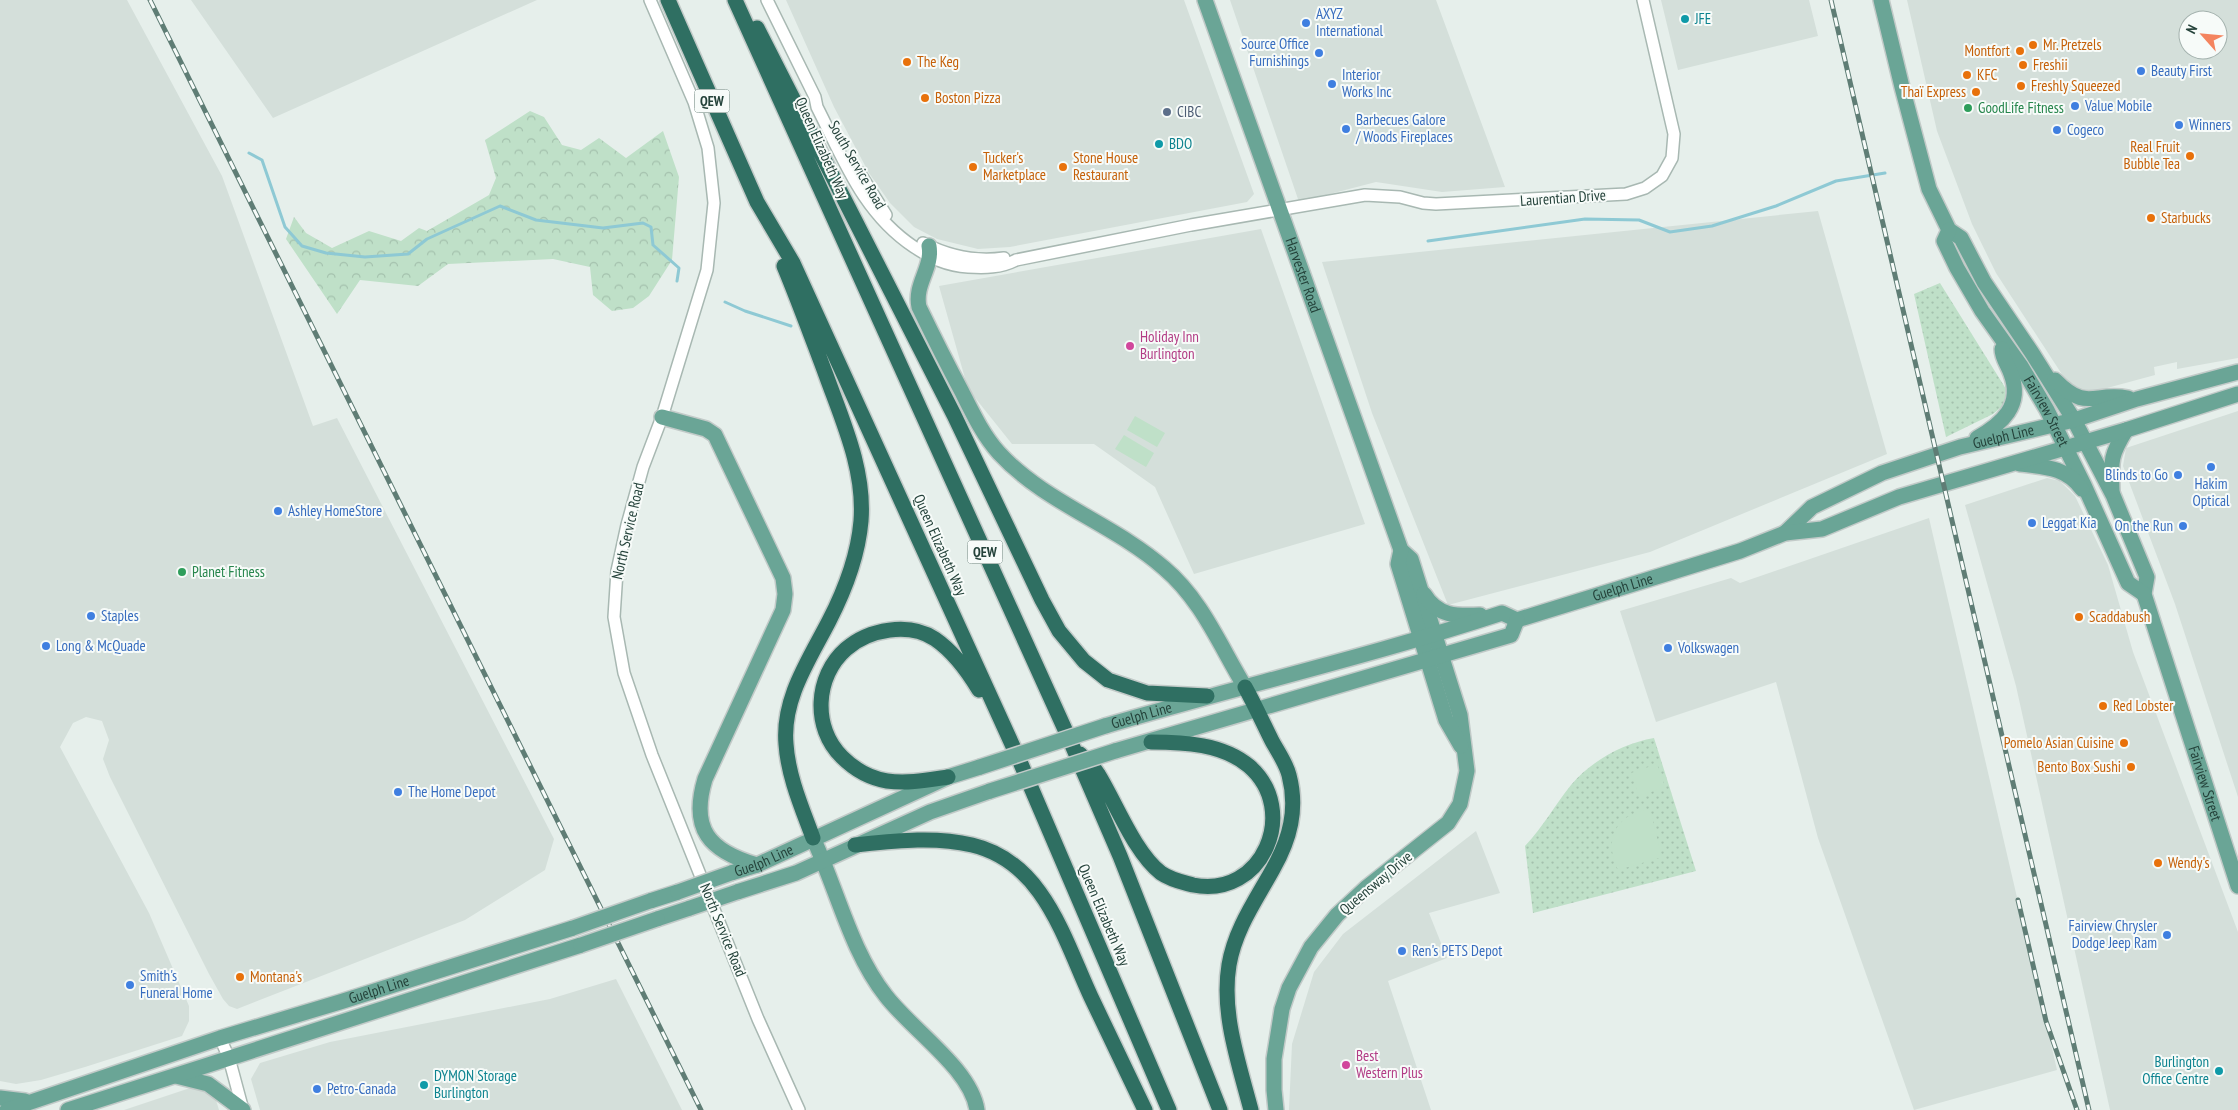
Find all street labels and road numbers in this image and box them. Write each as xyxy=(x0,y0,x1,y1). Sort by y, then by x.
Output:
road number: QEW xyxy=(694,90,730,112)
street label: Queen Elizabeth Way xyxy=(792,94,853,202)
street label: South Service Road xyxy=(824,117,890,212)
street label: Laurentian Drive xyxy=(1519,185,1606,210)
street label: Harvester Road xyxy=(1281,235,1326,315)
street label: Fairview Street xyxy=(2020,372,2073,449)
street label: Guelph Line xyxy=(1971,420,2036,453)
street label: North Service Road xyxy=(607,481,648,581)
street label: Queen Elizabeth Way xyxy=(910,491,971,599)
road number: QEW xyxy=(968,540,1002,564)
street label: Guelph Line xyxy=(1590,569,1655,605)
street label: Guelph Line xyxy=(1109,697,1174,733)
street label: Fairview Street xyxy=(2185,743,2226,823)
street label: Guelph Line xyxy=(732,840,796,880)
street label: Queensway Drive xyxy=(1335,847,1416,919)
street label: Queen Elizabeth Way xyxy=(1074,861,1135,969)
street label: North Service Road xyxy=(696,880,751,979)
street label: Guelph Line xyxy=(346,971,411,1008)

